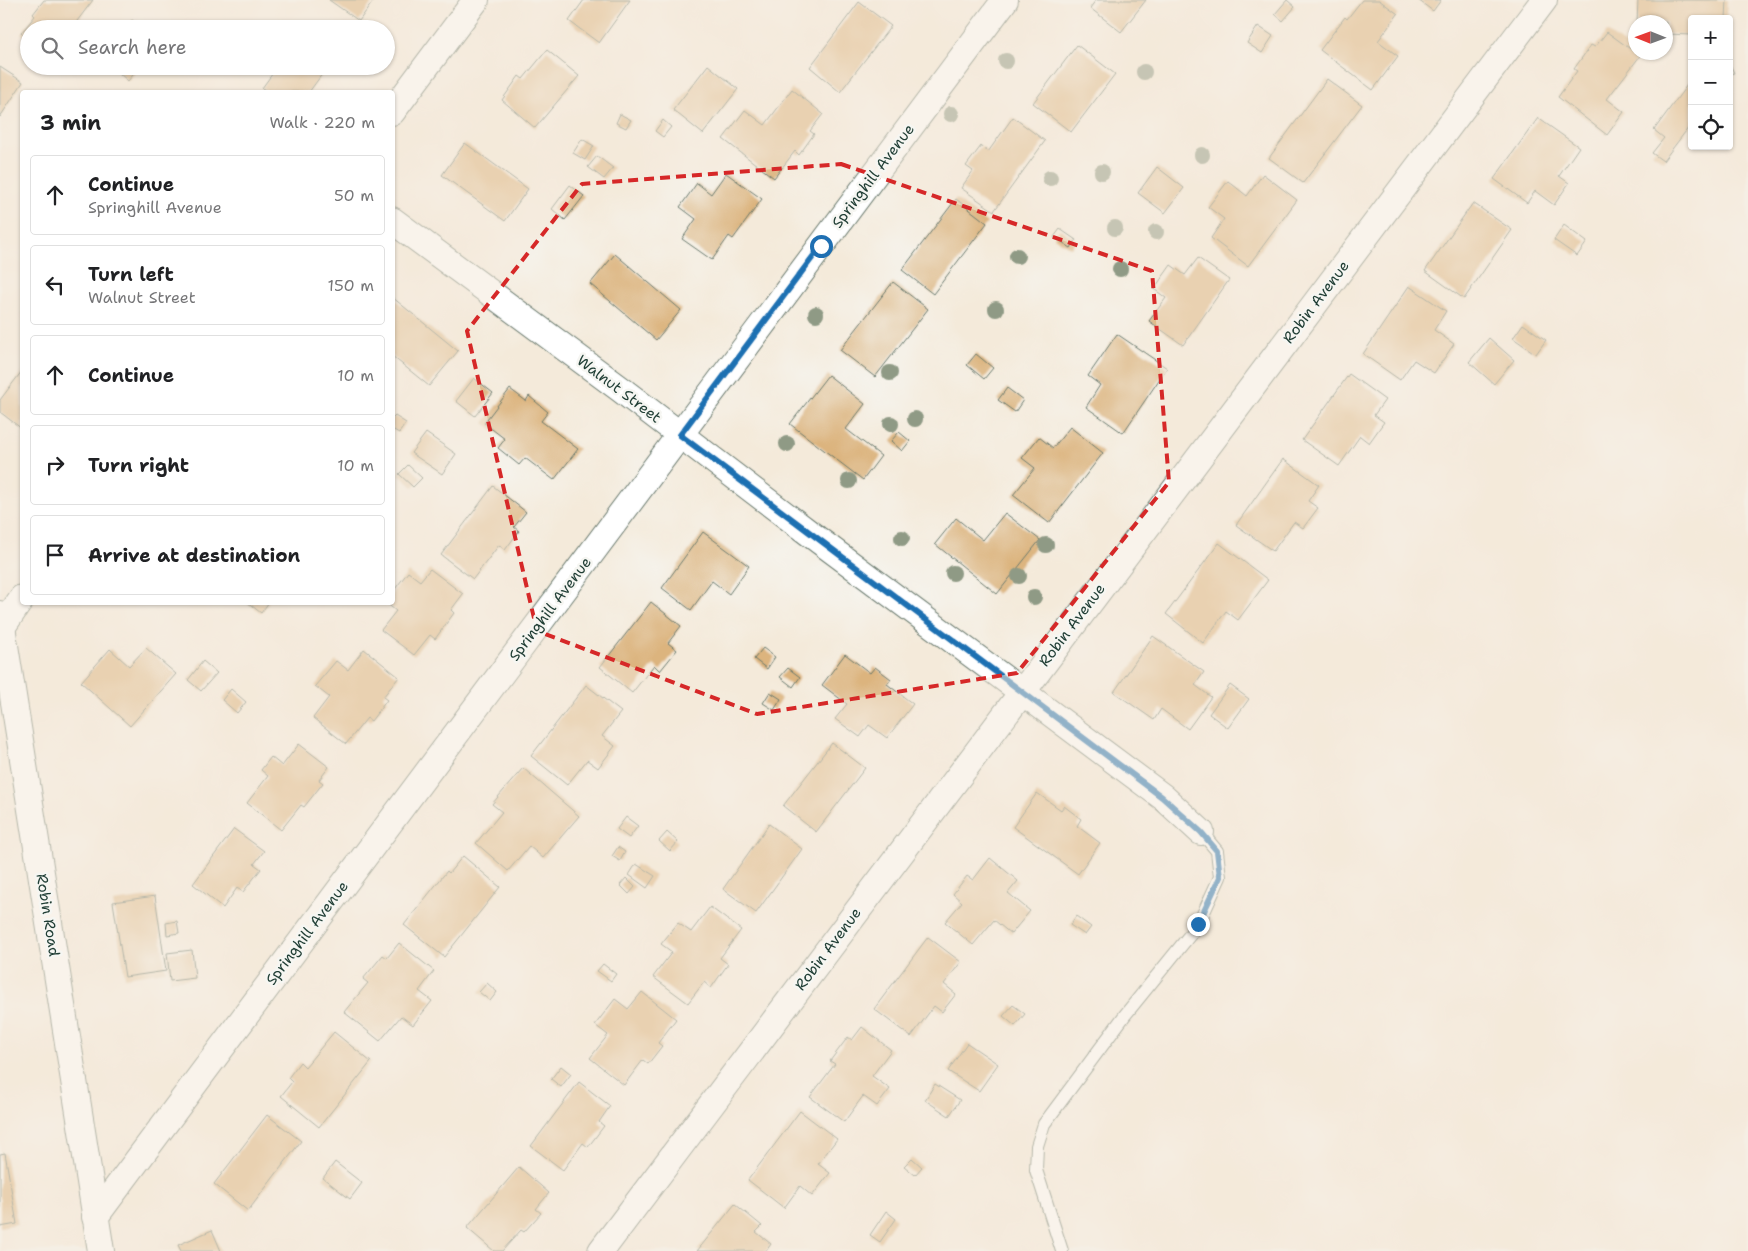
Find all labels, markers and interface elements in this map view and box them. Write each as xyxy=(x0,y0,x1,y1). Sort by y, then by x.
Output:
north arrow xyxy=(1628,15,1673,60)
map controls xyxy=(1688,15,1733,150)
button: + xyxy=(1688,15,1733,60)
search box xyxy=(20,20,395,75)
icon: search xyxy=(38,34,66,62)
text: Search here xyxy=(78,35,187,60)
button: − xyxy=(1688,60,1733,105)
button: locate xyxy=(1688,105,1733,150)
text: 3 min xyxy=(40,109,101,137)
text: Walk · 220 m xyxy=(269,112,375,133)
street label: Springhill Avenue xyxy=(827,120,919,232)
text: Continue xyxy=(88,172,174,197)
icon: ahead xyxy=(41,181,69,209)
text: 50 m xyxy=(334,185,374,206)
text: Springhill Avenue xyxy=(88,197,222,218)
route start xyxy=(810,235,833,258)
street label: Robin Avenue xyxy=(1278,257,1354,347)
text: Turn left xyxy=(88,262,174,287)
icon: left xyxy=(41,271,69,299)
text: 150 m xyxy=(327,275,374,296)
text: Walnut Street xyxy=(88,287,196,308)
street label: Walnut Street xyxy=(573,351,665,427)
icon: ahead xyxy=(41,361,69,389)
text: Continue xyxy=(88,363,174,388)
text: 10 m xyxy=(337,365,374,386)
icon: right xyxy=(41,451,69,479)
text: Turn right xyxy=(88,453,189,478)
text: 10 m xyxy=(337,455,374,476)
icon: arrive xyxy=(41,541,69,569)
text: Arrive at destination xyxy=(88,543,300,568)
street label: Springhill Avenue xyxy=(504,553,596,665)
street label: Robin Avenue xyxy=(1034,580,1110,670)
street label: Robin Road xyxy=(32,872,64,958)
street label: Springhill Avenue xyxy=(261,877,353,989)
street label: Robin Avenue xyxy=(790,904,866,994)
route end xyxy=(1187,913,1210,936)

